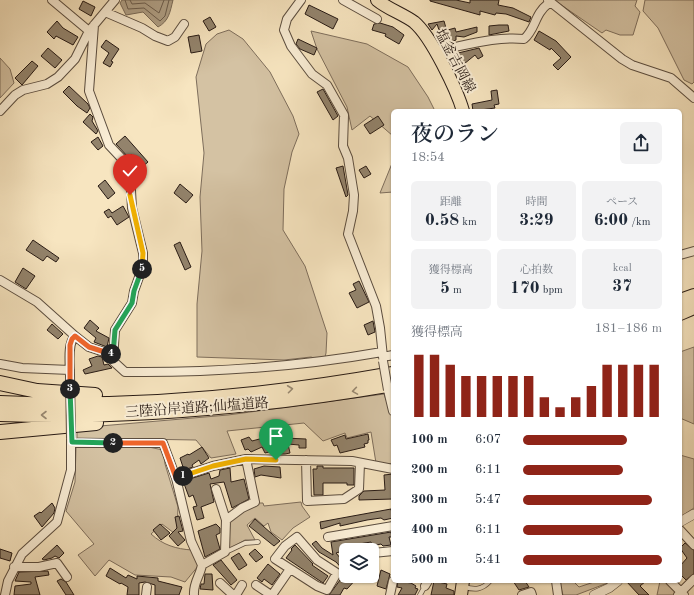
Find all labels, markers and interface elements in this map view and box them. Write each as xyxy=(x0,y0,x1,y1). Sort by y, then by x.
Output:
street label: 塩釜吉岡線 xyxy=(432,26,478,95)
button: share xyxy=(620,122,662,164)
text: 夜のラン xyxy=(411,124,499,146)
text: 18:54 xyxy=(411,151,445,164)
pin xyxy=(113,154,147,195)
icon: check xyxy=(119,160,141,182)
text: 距離 xyxy=(440,197,462,208)
text: 時間 xyxy=(525,197,547,208)
text: ペース xyxy=(606,197,638,208)
text: 0.58 xyxy=(425,212,459,229)
text: 3:29 xyxy=(519,212,554,229)
text: 6:00 xyxy=(594,212,628,229)
text: km xyxy=(459,217,477,228)
text: /km xyxy=(628,217,651,228)
pin: 5 xyxy=(132,259,152,279)
text: 5 xyxy=(139,263,145,274)
text: kcal xyxy=(613,263,632,274)
text: 獲得標高 xyxy=(429,265,473,276)
text: 心拍数 xyxy=(520,265,553,276)
text: 37 xyxy=(612,278,632,295)
text: 5 xyxy=(440,280,450,297)
text: 170 xyxy=(510,280,540,297)
text: m xyxy=(450,285,462,296)
text: bpm xyxy=(540,285,563,296)
text: 181–186 m xyxy=(595,322,662,335)
text: 獲得標高 xyxy=(411,326,463,339)
pin: 4 xyxy=(101,344,121,364)
text: 4 xyxy=(108,348,114,359)
pin: 3 xyxy=(60,379,80,399)
text: 3 xyxy=(67,383,73,394)
one-way arrow xyxy=(287,385,293,394)
one-way arrow xyxy=(351,386,358,395)
street label: 三陸沿岸道路;仙塩道路 xyxy=(125,395,269,420)
one-way arrow xyxy=(41,411,47,419)
pin xyxy=(259,419,293,460)
icon: arrive xyxy=(265,425,287,447)
pin: 2 xyxy=(103,433,123,453)
text: 100 m xyxy=(411,433,448,446)
text: 6:07 xyxy=(475,433,501,446)
text: 2 xyxy=(110,437,116,448)
text: 200 m xyxy=(411,463,448,476)
text: 6:11 xyxy=(475,463,501,476)
pin: 1 xyxy=(173,466,193,486)
text: 1 xyxy=(180,470,186,481)
text: 300 m xyxy=(411,493,448,506)
text: 5:47 xyxy=(475,493,501,506)
text: 400 m xyxy=(411,523,448,536)
text: 6:11 xyxy=(475,523,501,536)
map controls xyxy=(339,543,379,583)
button: layers xyxy=(339,543,379,583)
text: 500 m xyxy=(411,553,448,566)
text: 5:41 xyxy=(475,553,501,566)

